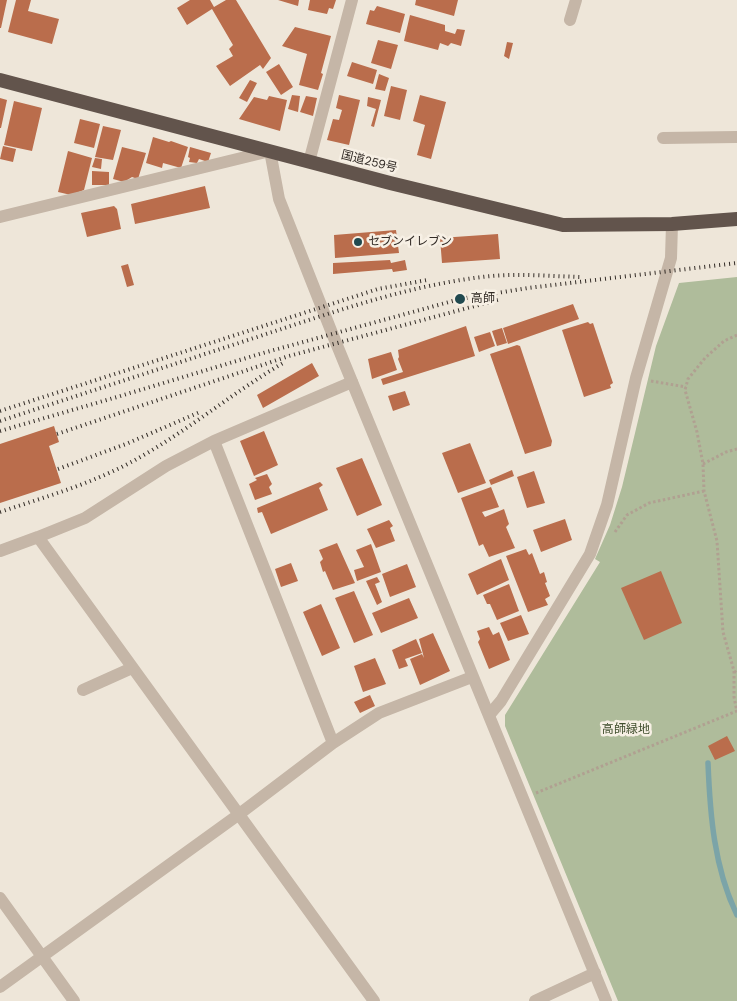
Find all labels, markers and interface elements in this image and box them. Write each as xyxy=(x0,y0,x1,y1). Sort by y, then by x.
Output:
street label: 国道259号 xyxy=(339,148,399,176)
place label: セブンイレブン xyxy=(368,235,452,249)
marker: セブンイレブン xyxy=(352,236,364,248)
marker: 高師 xyxy=(453,292,467,306)
place label: 高師 xyxy=(471,292,495,306)
park label: 高師緑地 xyxy=(602,723,650,737)

